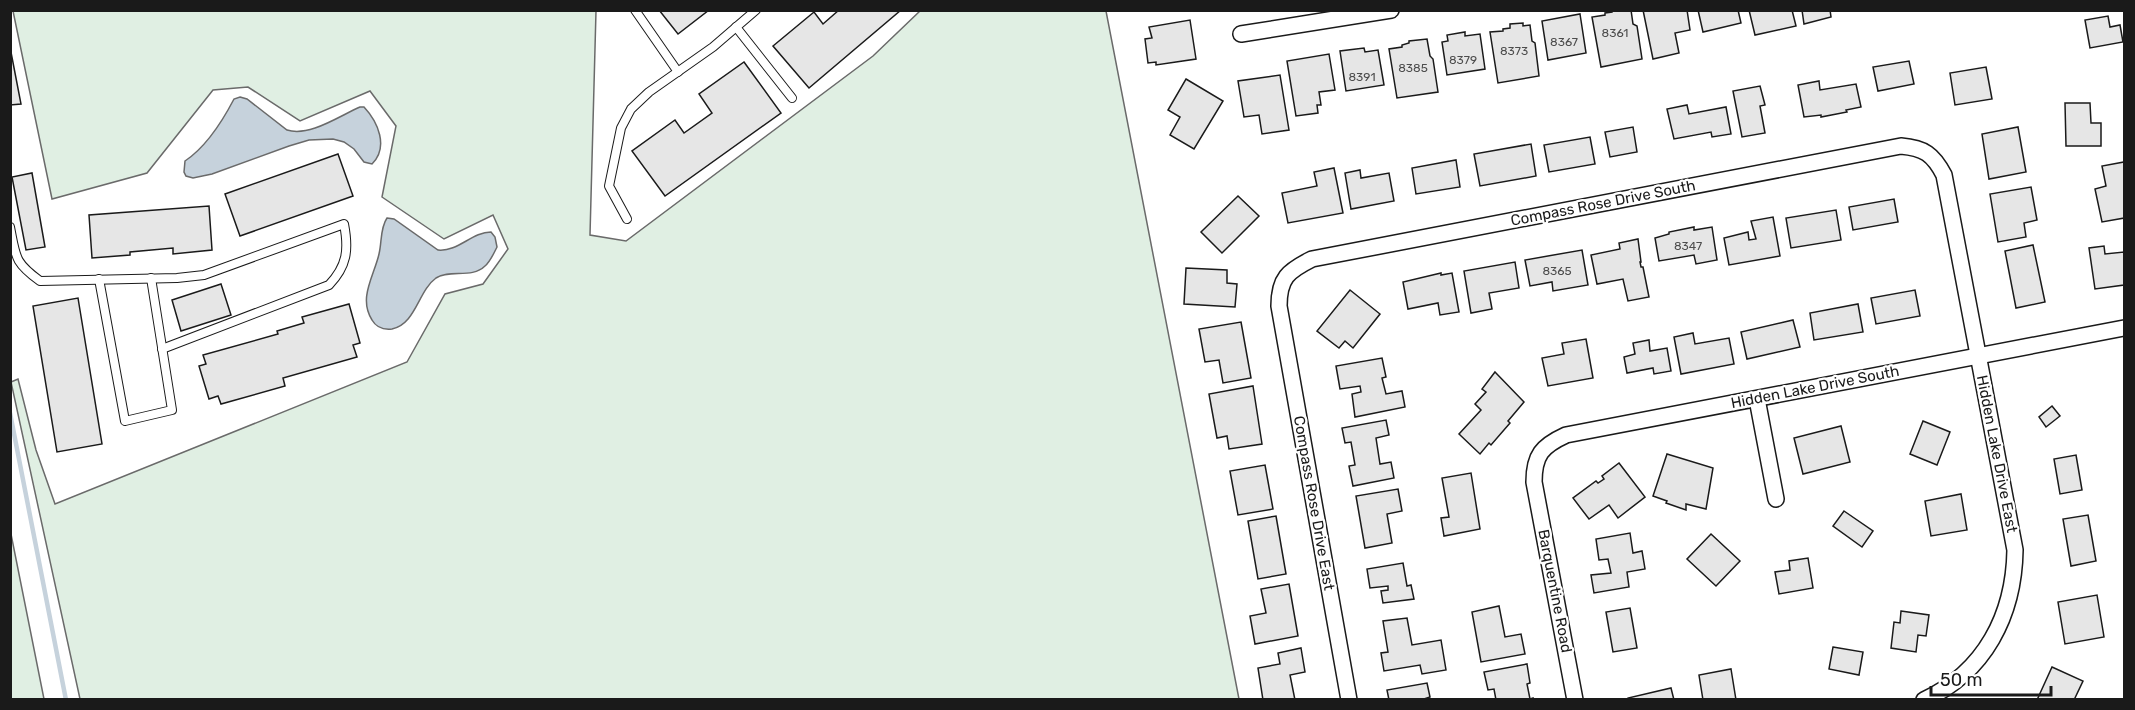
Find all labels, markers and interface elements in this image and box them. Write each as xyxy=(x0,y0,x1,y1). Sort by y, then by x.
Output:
house number: 8361 xyxy=(1602,26,1628,40)
house number: 8367 xyxy=(1550,35,1578,49)
house number: 8373 xyxy=(1500,44,1528,58)
house number: 8379 xyxy=(1449,53,1477,67)
house number: 8385 xyxy=(1398,61,1428,75)
house number: 8391 xyxy=(1348,70,1376,84)
street label: Compass Rose Drive South xyxy=(1509,176,1697,230)
house number: 8347 xyxy=(1674,239,1702,253)
house number: 8365 xyxy=(1542,264,1572,278)
street label: Hidden Lake Drive South xyxy=(1729,362,1901,412)
street label: Hidden Lake Drive East xyxy=(1973,374,2021,534)
street label: Compass Rose Drive East xyxy=(1290,414,1338,592)
street label: Barquentine Road xyxy=(1534,528,1576,654)
scale bar xyxy=(1931,659,2051,697)
text: 50 m xyxy=(1940,669,1983,691)

